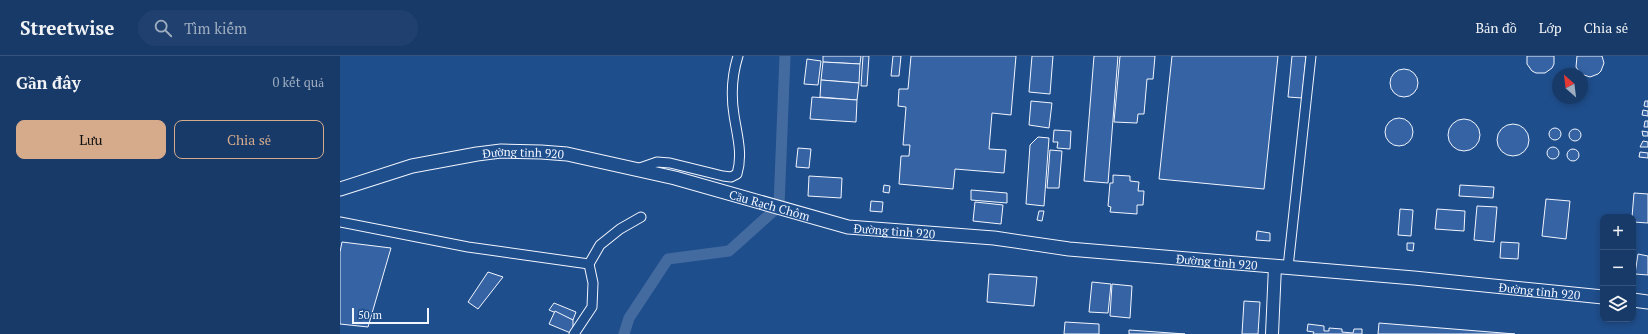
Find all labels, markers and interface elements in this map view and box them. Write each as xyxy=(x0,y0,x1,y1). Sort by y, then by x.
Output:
search box xyxy=(138,10,418,46)
text: Streetwise xyxy=(20,15,114,40)
icon: search xyxy=(152,17,174,39)
text: Tìm kiếm xyxy=(184,18,247,38)
text: Bản đồ xyxy=(1475,18,1517,37)
text: Lớp xyxy=(1539,18,1562,37)
text: Chia sẻ xyxy=(1584,18,1628,37)
north arrow xyxy=(1552,68,1588,104)
text: Gần đây xyxy=(16,71,81,94)
text: 0 kết quả xyxy=(272,73,324,91)
button: Lưu xyxy=(16,120,166,159)
button: Chia sẻ xyxy=(174,120,324,159)
street label: Đường tỉnh 920 xyxy=(481,143,565,161)
street label: Cầu Rạch Chôm xyxy=(728,186,812,224)
map controls xyxy=(1600,214,1636,322)
button: + xyxy=(1600,214,1636,250)
street label: Đường tỉnh 920 xyxy=(853,220,936,241)
button: − xyxy=(1600,250,1636,286)
street label: Đường tỉnh 920 xyxy=(1175,251,1258,272)
street label: Đường tỉnh 920 xyxy=(1498,279,1581,302)
button: layers xyxy=(1600,286,1636,322)
scale bar xyxy=(352,306,429,325)
text: 50 m xyxy=(358,308,382,322)

